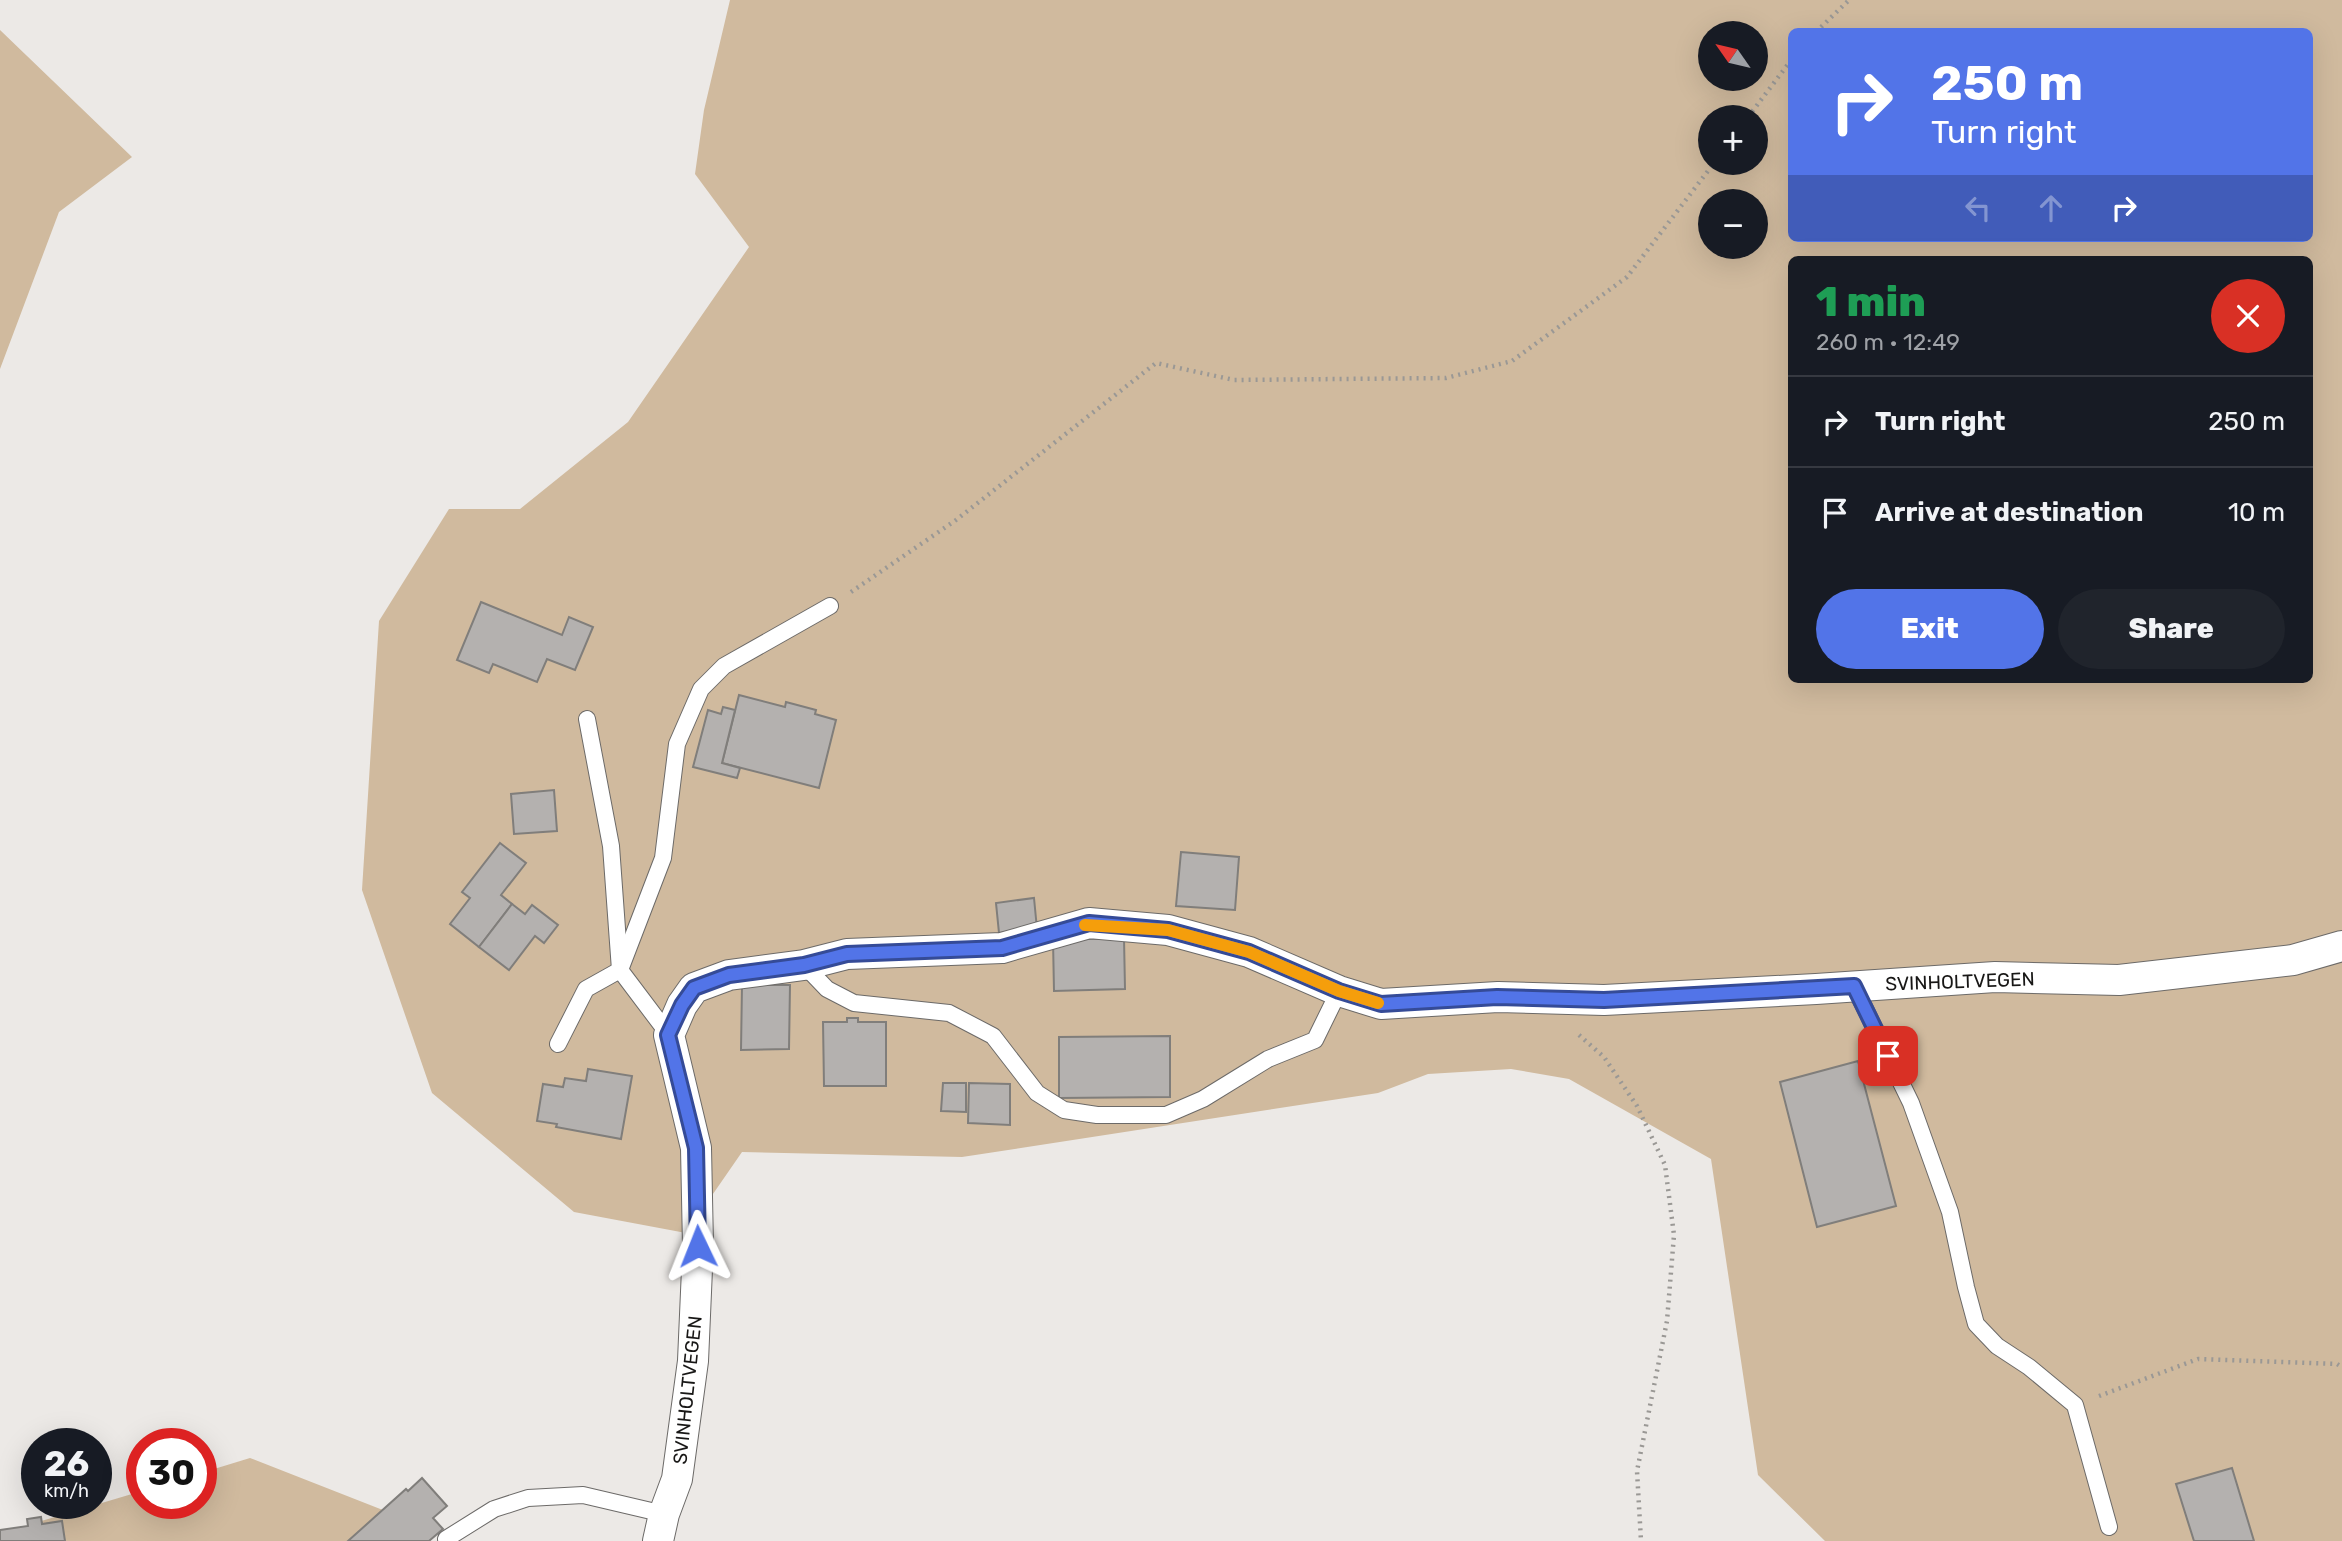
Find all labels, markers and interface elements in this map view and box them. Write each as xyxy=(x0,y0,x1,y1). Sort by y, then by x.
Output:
north arrow xyxy=(1698,21,1768,91)
map controls xyxy=(1698,21,1768,259)
text: 250 m xyxy=(1931,54,2083,112)
icon: right xyxy=(1816,56,1907,147)
button: + xyxy=(1698,105,1768,175)
text: Turn right xyxy=(1931,113,2076,151)
button: − xyxy=(1698,189,1768,259)
icon: left xyxy=(1959,189,1997,227)
icon: ahead xyxy=(2032,189,2070,227)
icon: right xyxy=(2105,189,2143,227)
text: 1 min xyxy=(1816,277,1926,327)
button: close xyxy=(2211,279,2285,353)
text: 260 m · 12:49 xyxy=(1816,328,1960,356)
icon: right xyxy=(1816,403,1854,441)
text: Turn right xyxy=(1875,406,2005,437)
text: 250 m xyxy=(2208,406,2285,437)
icon: arrive xyxy=(1816,494,1854,532)
text: Arrive at destination xyxy=(1875,497,2143,528)
text: 10 m xyxy=(2228,497,2285,528)
button: Exit xyxy=(1816,589,2044,669)
button: Share xyxy=(2058,589,2285,669)
street label: SVINHOLTVEGEN xyxy=(1885,967,2035,996)
pin xyxy=(1858,1026,1918,1086)
icon: arrive xyxy=(1869,1037,1907,1075)
position arrow xyxy=(661,1209,735,1283)
street label: SVINHOLTVEGEN xyxy=(668,1314,707,1466)
speed limit sign: 30 xyxy=(126,1428,217,1519)
text: 26 xyxy=(44,1443,89,1485)
text: km/h xyxy=(44,1480,89,1502)

